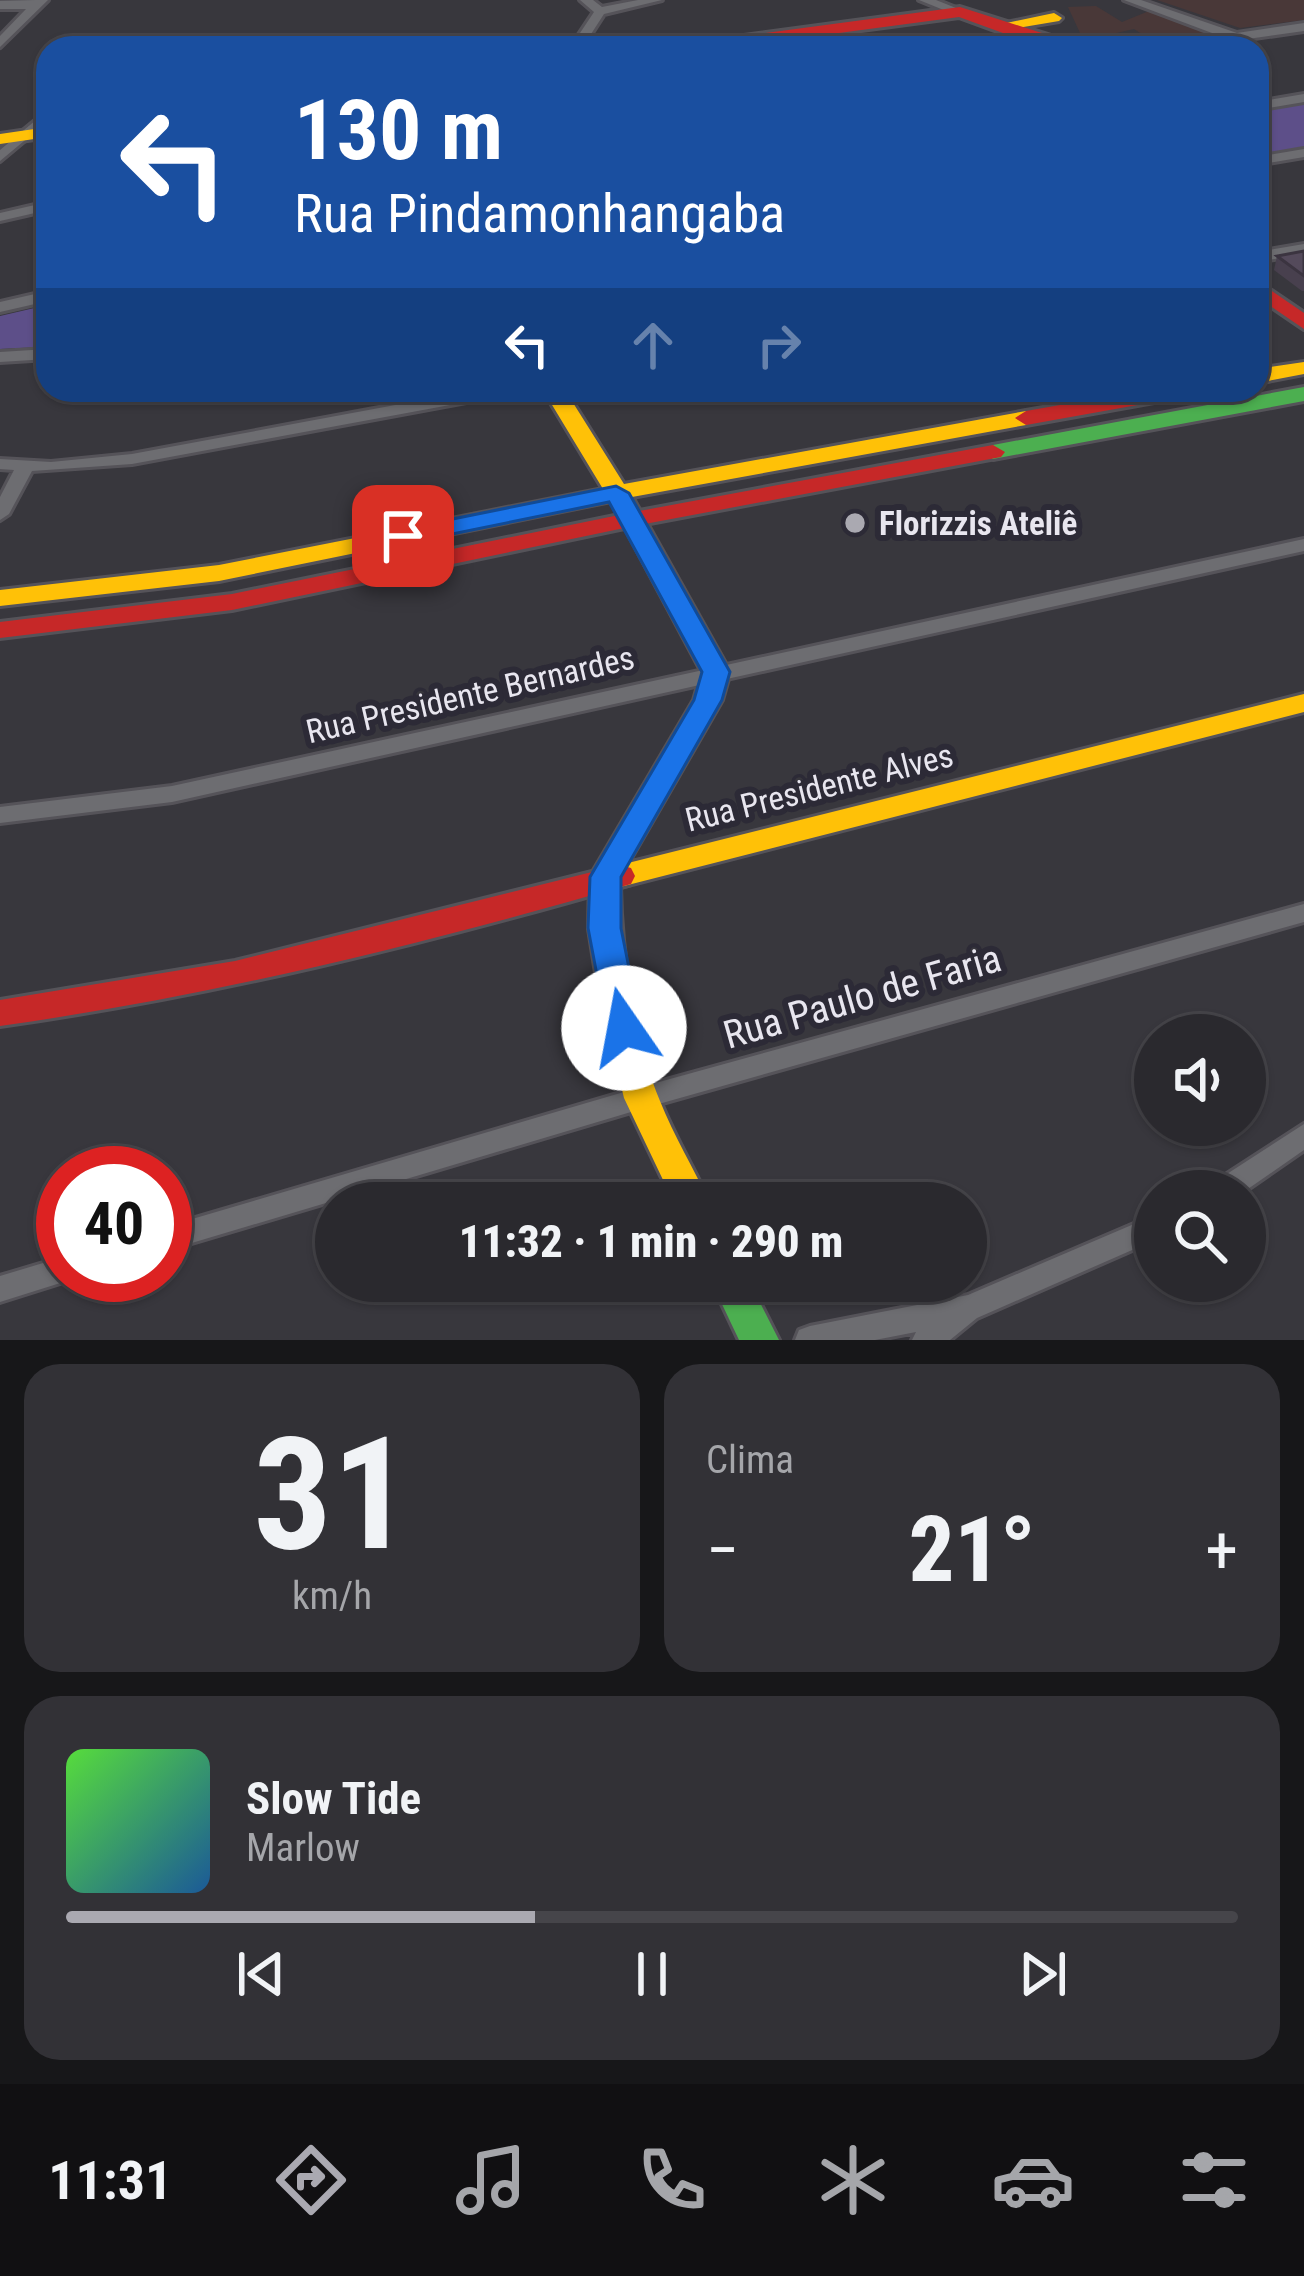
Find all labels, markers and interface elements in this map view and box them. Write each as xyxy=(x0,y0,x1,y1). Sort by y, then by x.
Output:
text: 130 m xyxy=(294,81,503,180)
icon: left xyxy=(96,84,252,240)
text: Rua Pindamonhangaba xyxy=(294,182,785,245)
icon: left xyxy=(494,312,560,378)
icon: ahead xyxy=(620,312,686,378)
icon: right xyxy=(746,312,812,378)
pin xyxy=(352,485,454,587)
icon: arrive xyxy=(370,503,436,569)
place label: Florizzis Ateliê xyxy=(879,504,1077,543)
marker: Florizzis Ateliê xyxy=(842,510,868,536)
street label: Rua Presidente Bernardes xyxy=(302,638,638,751)
street label: Rua Presidente Alves xyxy=(681,735,957,840)
street label: Rua Paulo de Faria xyxy=(718,935,1006,1059)
position arrow xyxy=(561,965,687,1091)
map controls xyxy=(1134,1014,1266,1302)
button: sound xyxy=(1134,1014,1266,1146)
speed limit sign: 40 xyxy=(36,1146,192,1302)
button: search xyxy=(1134,1170,1266,1302)
text: 11:32 · 1 min · 290 m xyxy=(459,1215,843,1268)
text: 31 xyxy=(253,1403,411,1586)
text: Clima xyxy=(706,1437,794,1483)
text: 21° xyxy=(909,1498,1036,1603)
text: − xyxy=(706,1512,739,1589)
text: + xyxy=(1205,1512,1238,1589)
text: km/h xyxy=(292,1573,372,1619)
text: Slow Tide xyxy=(246,1772,421,1825)
text: Marlow xyxy=(246,1825,360,1871)
icon: previous xyxy=(228,1941,294,2007)
icon: pause xyxy=(619,1941,685,2007)
icon: next xyxy=(1010,1941,1076,2007)
icon: directions xyxy=(269,2138,353,2222)
icon: music xyxy=(449,2138,533,2222)
icon: phone xyxy=(630,2138,714,2222)
icon: climate xyxy=(811,2138,895,2222)
icon: car xyxy=(991,2138,1075,2222)
icon: filters xyxy=(1172,2138,1256,2222)
text: 11:31 xyxy=(48,2149,172,2212)

